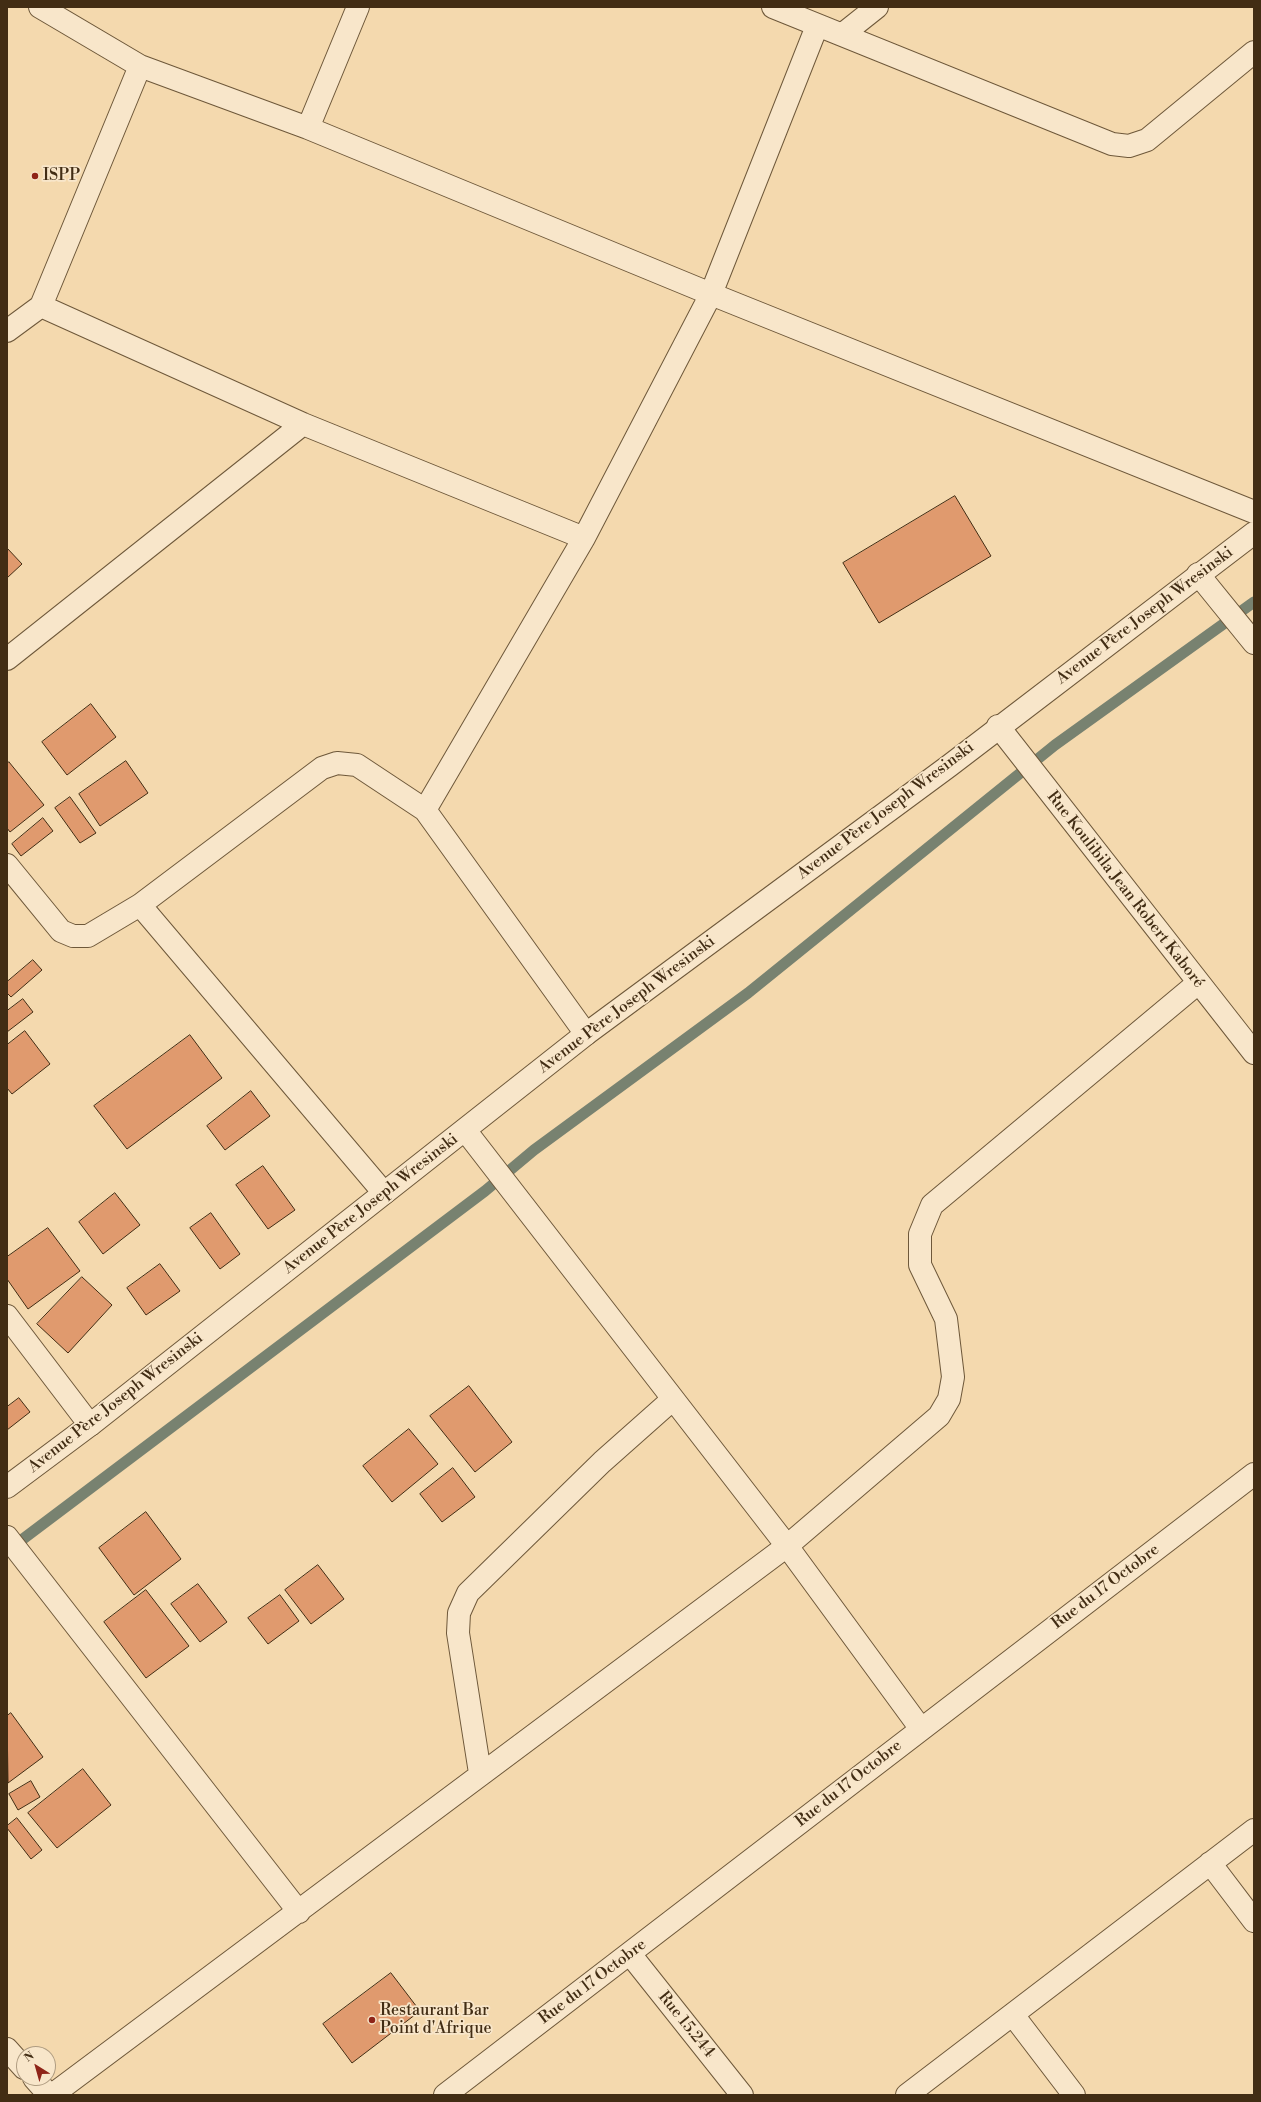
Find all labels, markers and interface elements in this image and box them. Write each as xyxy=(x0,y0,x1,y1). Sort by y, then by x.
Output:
place label: ISPP xyxy=(43,166,80,186)
marker: ISPP xyxy=(30,171,40,181)
street label: Avenue Père Joseph Wresinski xyxy=(1053,543,1237,689)
street label: Avenue Père Joseph Wresinski xyxy=(794,738,978,884)
street label: Rue Koulibila Jean Robert Kaboré xyxy=(1042,788,1208,992)
street label: Avenue Père Joseph Wresinski xyxy=(535,932,719,1078)
street label: Avenue Père Joseph Wresinski xyxy=(280,1130,462,1278)
street label: Avenue Père Joseph Wresinski xyxy=(25,1329,207,1477)
street label: Rue du 17 Octobre xyxy=(1049,1540,1163,1634)
street label: Rue du 17 Octobre xyxy=(792,1737,906,1831)
street label: Rue du 17 Octobre xyxy=(536,1935,650,2029)
street label: Rue 15.244 xyxy=(654,1988,718,2062)
place label: Restaurant Bar Point d'Afrique xyxy=(380,2001,492,2039)
marker: Restaurant Bar Point d'Afrique xyxy=(367,2015,377,2025)
north arrow xyxy=(16,2046,56,2086)
text: N xyxy=(22,2049,37,2065)

